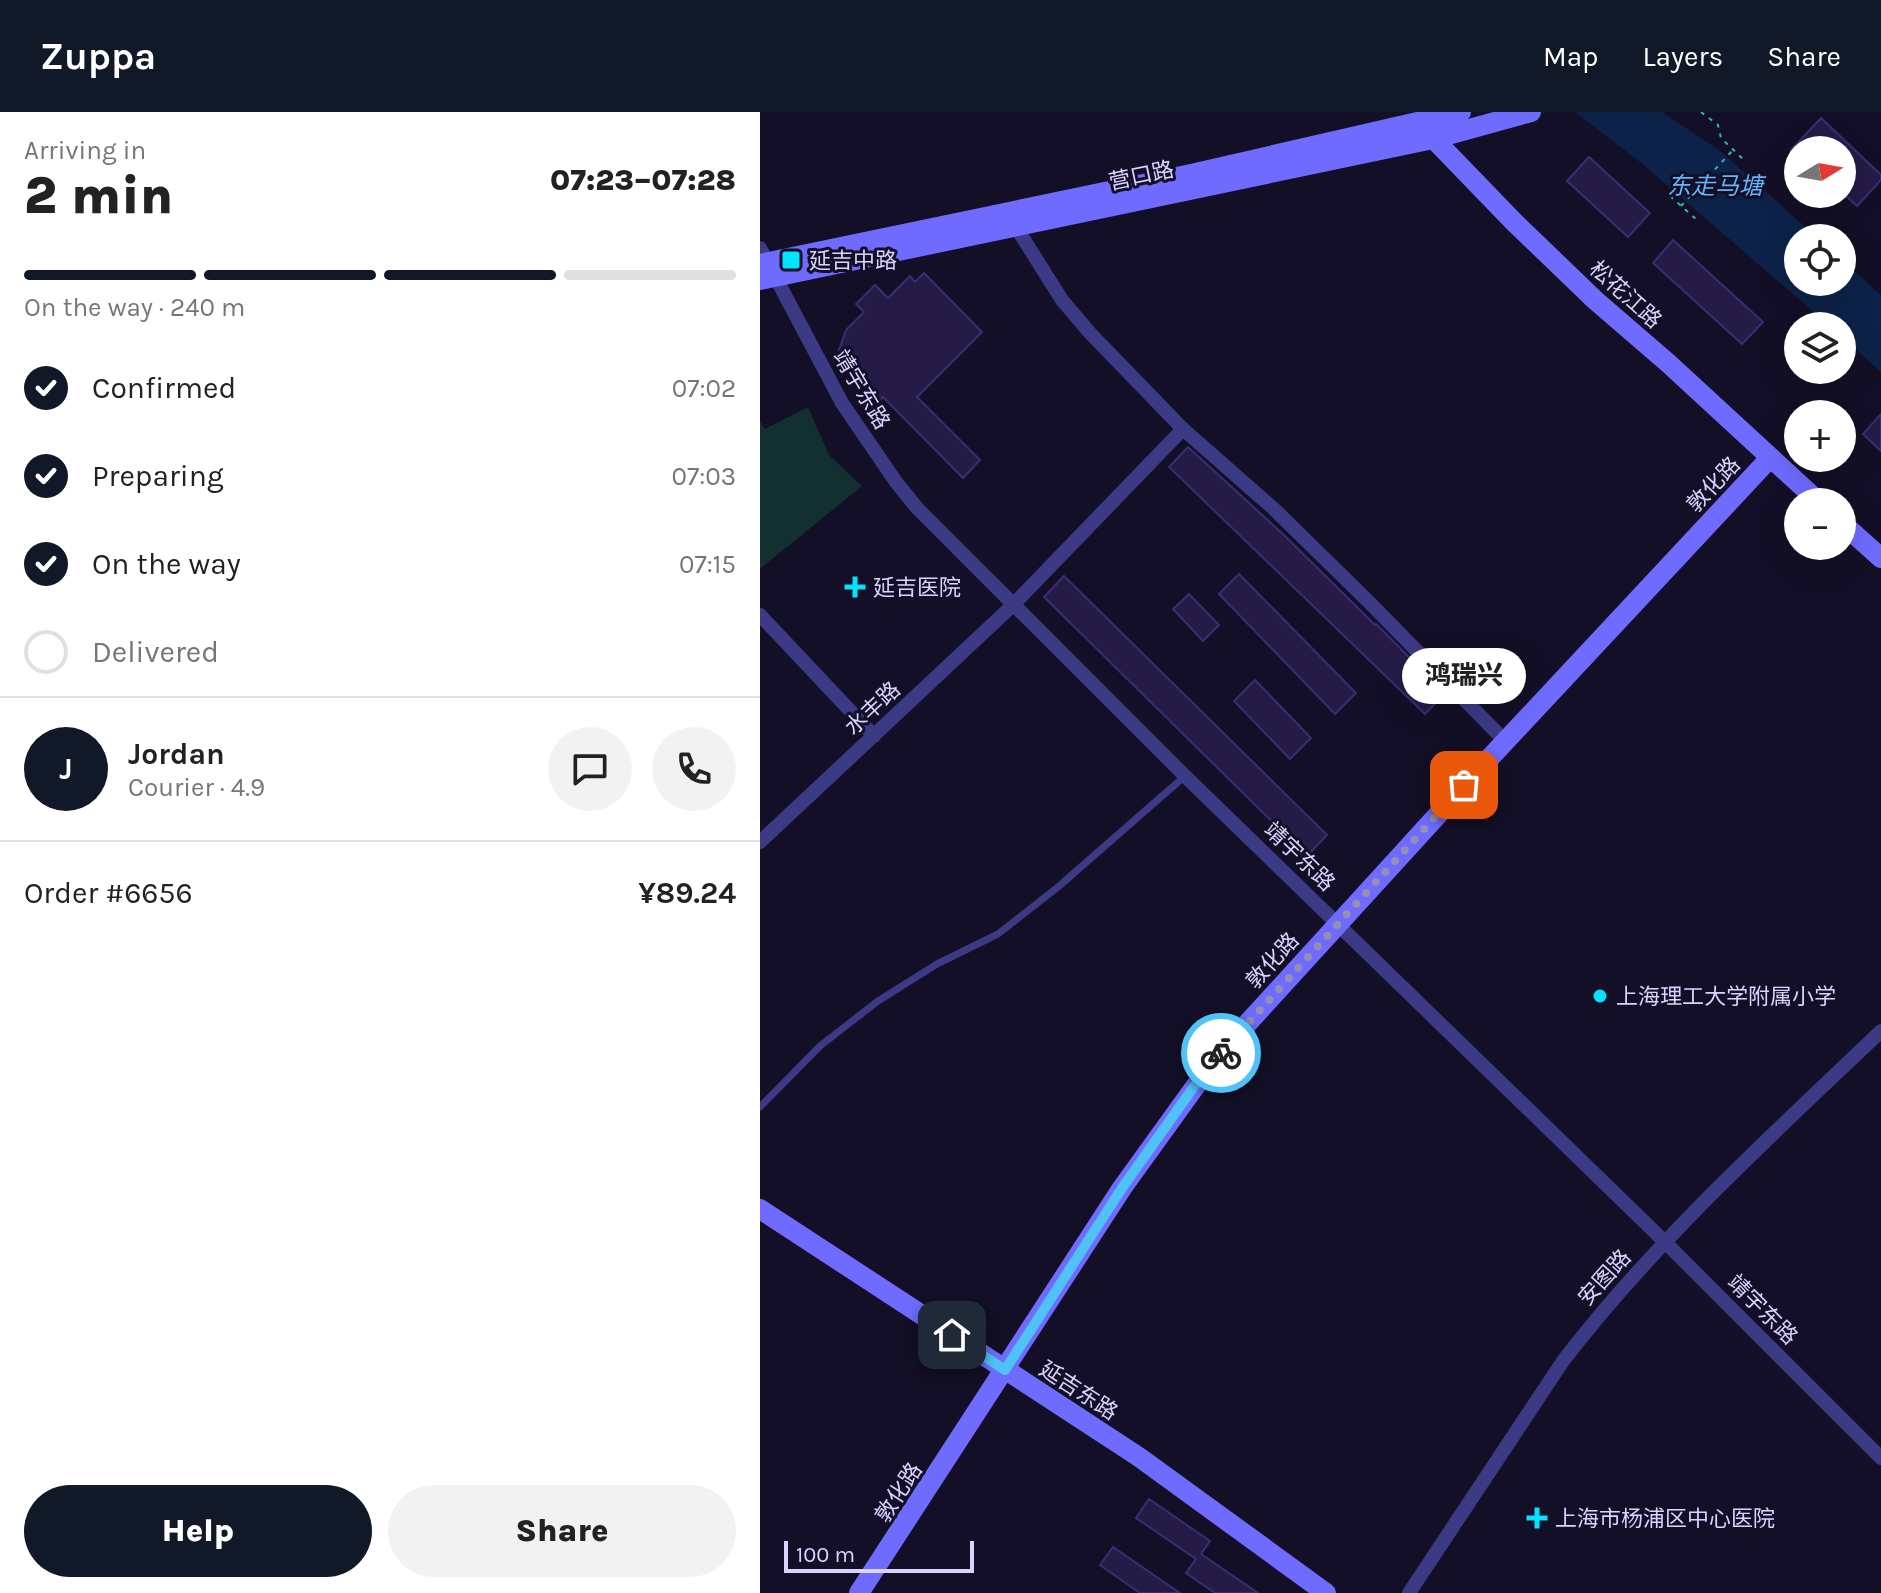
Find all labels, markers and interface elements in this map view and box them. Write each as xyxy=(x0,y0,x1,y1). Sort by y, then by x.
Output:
text: Zuppa xyxy=(40,34,156,79)
text: Map xyxy=(1543,40,1598,73)
text: Layers xyxy=(1642,40,1723,73)
text: Share xyxy=(1767,40,1841,73)
text: Arriving in xyxy=(24,135,146,166)
north arrow xyxy=(1784,136,1856,208)
map controls xyxy=(1784,136,1856,560)
street label: 营口路 xyxy=(1106,156,1176,196)
text: 07:23–07:28 xyxy=(550,162,736,198)
text: 2 min xyxy=(24,165,173,226)
water label: 东走马塘 xyxy=(1667,172,1767,200)
button: locate xyxy=(1784,224,1856,296)
place label: 延吉中路 xyxy=(809,248,897,274)
marker: 延吉中路 xyxy=(780,249,802,271)
street label: 松花江路 xyxy=(1584,256,1667,334)
text: On the way · 240 m xyxy=(24,292,245,323)
button: layers xyxy=(1784,312,1856,384)
street label: 靖宇东路 xyxy=(827,345,895,434)
icon: check xyxy=(24,366,68,410)
text: Confirmed xyxy=(92,370,236,406)
text: 07:02 xyxy=(672,373,736,404)
button: + xyxy=(1784,400,1856,472)
street label: 敦化路 xyxy=(1682,452,1746,518)
icon: check xyxy=(24,454,68,498)
text: Preparing xyxy=(92,458,224,494)
text: 07:03 xyxy=(672,461,736,492)
button: − xyxy=(1784,488,1856,560)
icon: check xyxy=(24,542,68,586)
text: On the way xyxy=(92,546,241,582)
text: 07:15 xyxy=(679,549,736,580)
place label: 延吉医院 xyxy=(873,575,961,601)
marker: 延吉医院 xyxy=(844,576,866,598)
text: Delivered xyxy=(92,634,219,670)
callout: 鸿瑞兴 xyxy=(1402,649,1526,705)
text: 鸿瑞兴 xyxy=(1425,660,1503,691)
street label: 水丰路 xyxy=(840,677,906,741)
button: chat xyxy=(548,727,632,811)
button: phone xyxy=(652,727,736,811)
text: Jordan xyxy=(128,736,225,772)
text: J xyxy=(59,751,73,787)
pin xyxy=(1430,751,1498,819)
icon: bag xyxy=(1442,763,1486,807)
text: Courier · 4.9 xyxy=(128,772,265,803)
street label: 靖宇东路 xyxy=(1259,817,1340,897)
text: Order #6656 xyxy=(24,875,193,911)
text: ¥89.24 xyxy=(638,875,736,911)
street label: 敦化路 xyxy=(1241,927,1304,994)
place label: 上海理工大学附属小学 xyxy=(1616,984,1836,1010)
marker: 上海理工大学附属小学 xyxy=(1591,987,1609,1005)
courier xyxy=(1181,1013,1261,1093)
icon: bike xyxy=(1199,1031,1243,1075)
street label: 安图路 xyxy=(1573,1244,1636,1311)
street label: 靖宇东路 xyxy=(1722,1269,1803,1350)
pin xyxy=(918,1301,986,1369)
icon: home xyxy=(930,1313,974,1357)
street label: 延吉东路 xyxy=(1034,1356,1122,1426)
street label: 敦化路 xyxy=(870,1458,928,1527)
button: Help xyxy=(24,1485,372,1577)
button: Share xyxy=(388,1485,736,1577)
place label: 上海市杨浦区中心医院 xyxy=(1555,1506,1775,1532)
marker: 上海市杨浦区中心医院 xyxy=(1526,1507,1548,1529)
scale bar xyxy=(784,1537,974,1573)
text: 100 m xyxy=(796,1542,855,1568)

